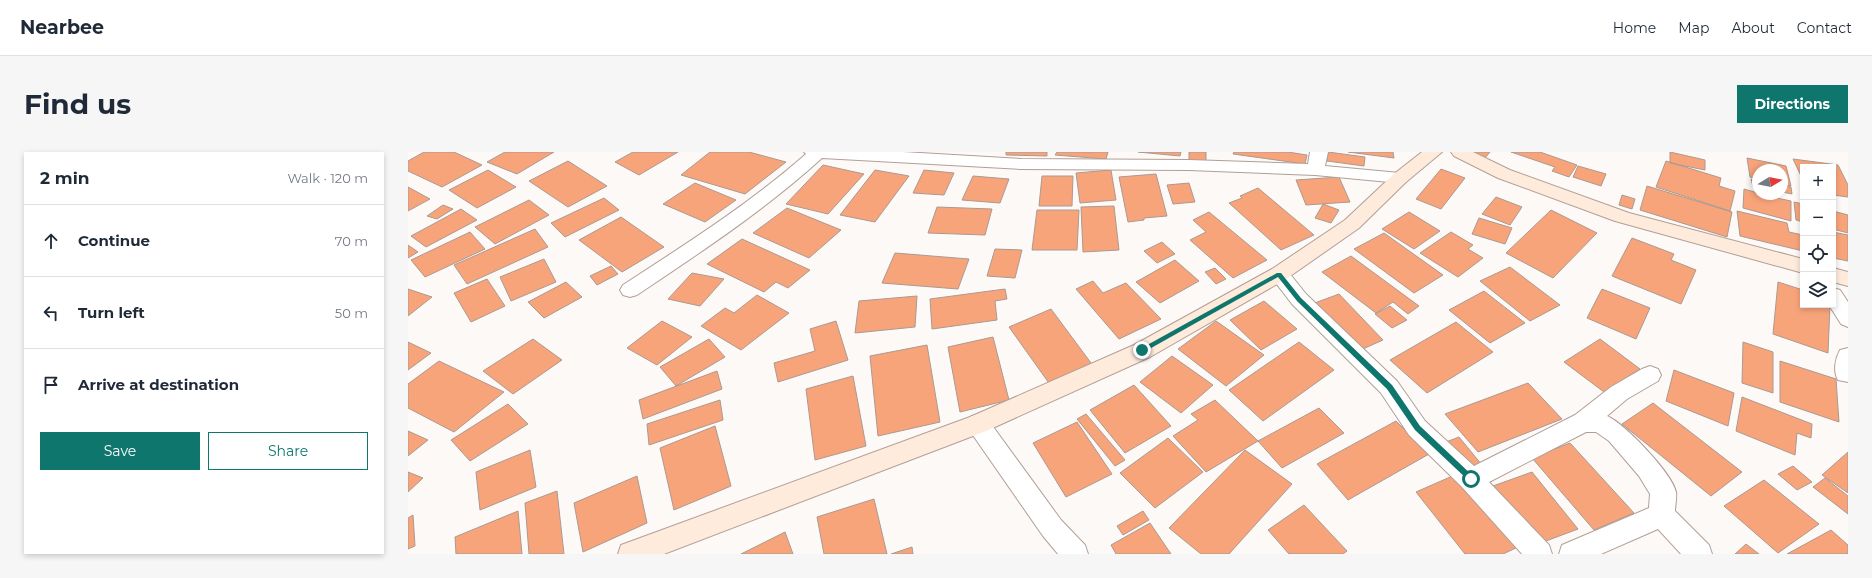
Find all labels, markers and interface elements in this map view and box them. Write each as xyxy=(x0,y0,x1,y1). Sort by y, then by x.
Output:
text: Nearbee xyxy=(20,16,104,39)
text: Home xyxy=(1613,19,1656,37)
text: Map xyxy=(1678,19,1709,37)
text: About xyxy=(1731,19,1775,37)
text: Contact xyxy=(1797,19,1852,37)
button: Directions xyxy=(1737,85,1848,123)
text: Find us xyxy=(24,87,131,121)
north arrow xyxy=(1752,164,1788,200)
map controls xyxy=(1800,164,1836,308)
button: + xyxy=(1800,164,1836,200)
text: 2 min xyxy=(40,168,90,188)
text: Walk · 120 m xyxy=(287,170,368,186)
button: − xyxy=(1800,200,1836,236)
icon: ahead xyxy=(40,230,62,252)
text: Continue xyxy=(78,231,150,250)
text: 70 m xyxy=(335,233,368,249)
button: locate xyxy=(1800,236,1836,272)
button: layers xyxy=(1800,272,1836,308)
icon: left xyxy=(40,302,62,324)
text: Turn left xyxy=(78,303,145,322)
text: 50 m xyxy=(335,305,368,321)
route end xyxy=(1133,341,1151,359)
icon: arrive xyxy=(40,374,62,396)
text: Arrive at destination xyxy=(78,375,239,394)
button: Save xyxy=(40,432,200,470)
button: Share xyxy=(208,432,368,470)
route start xyxy=(1462,470,1480,488)

